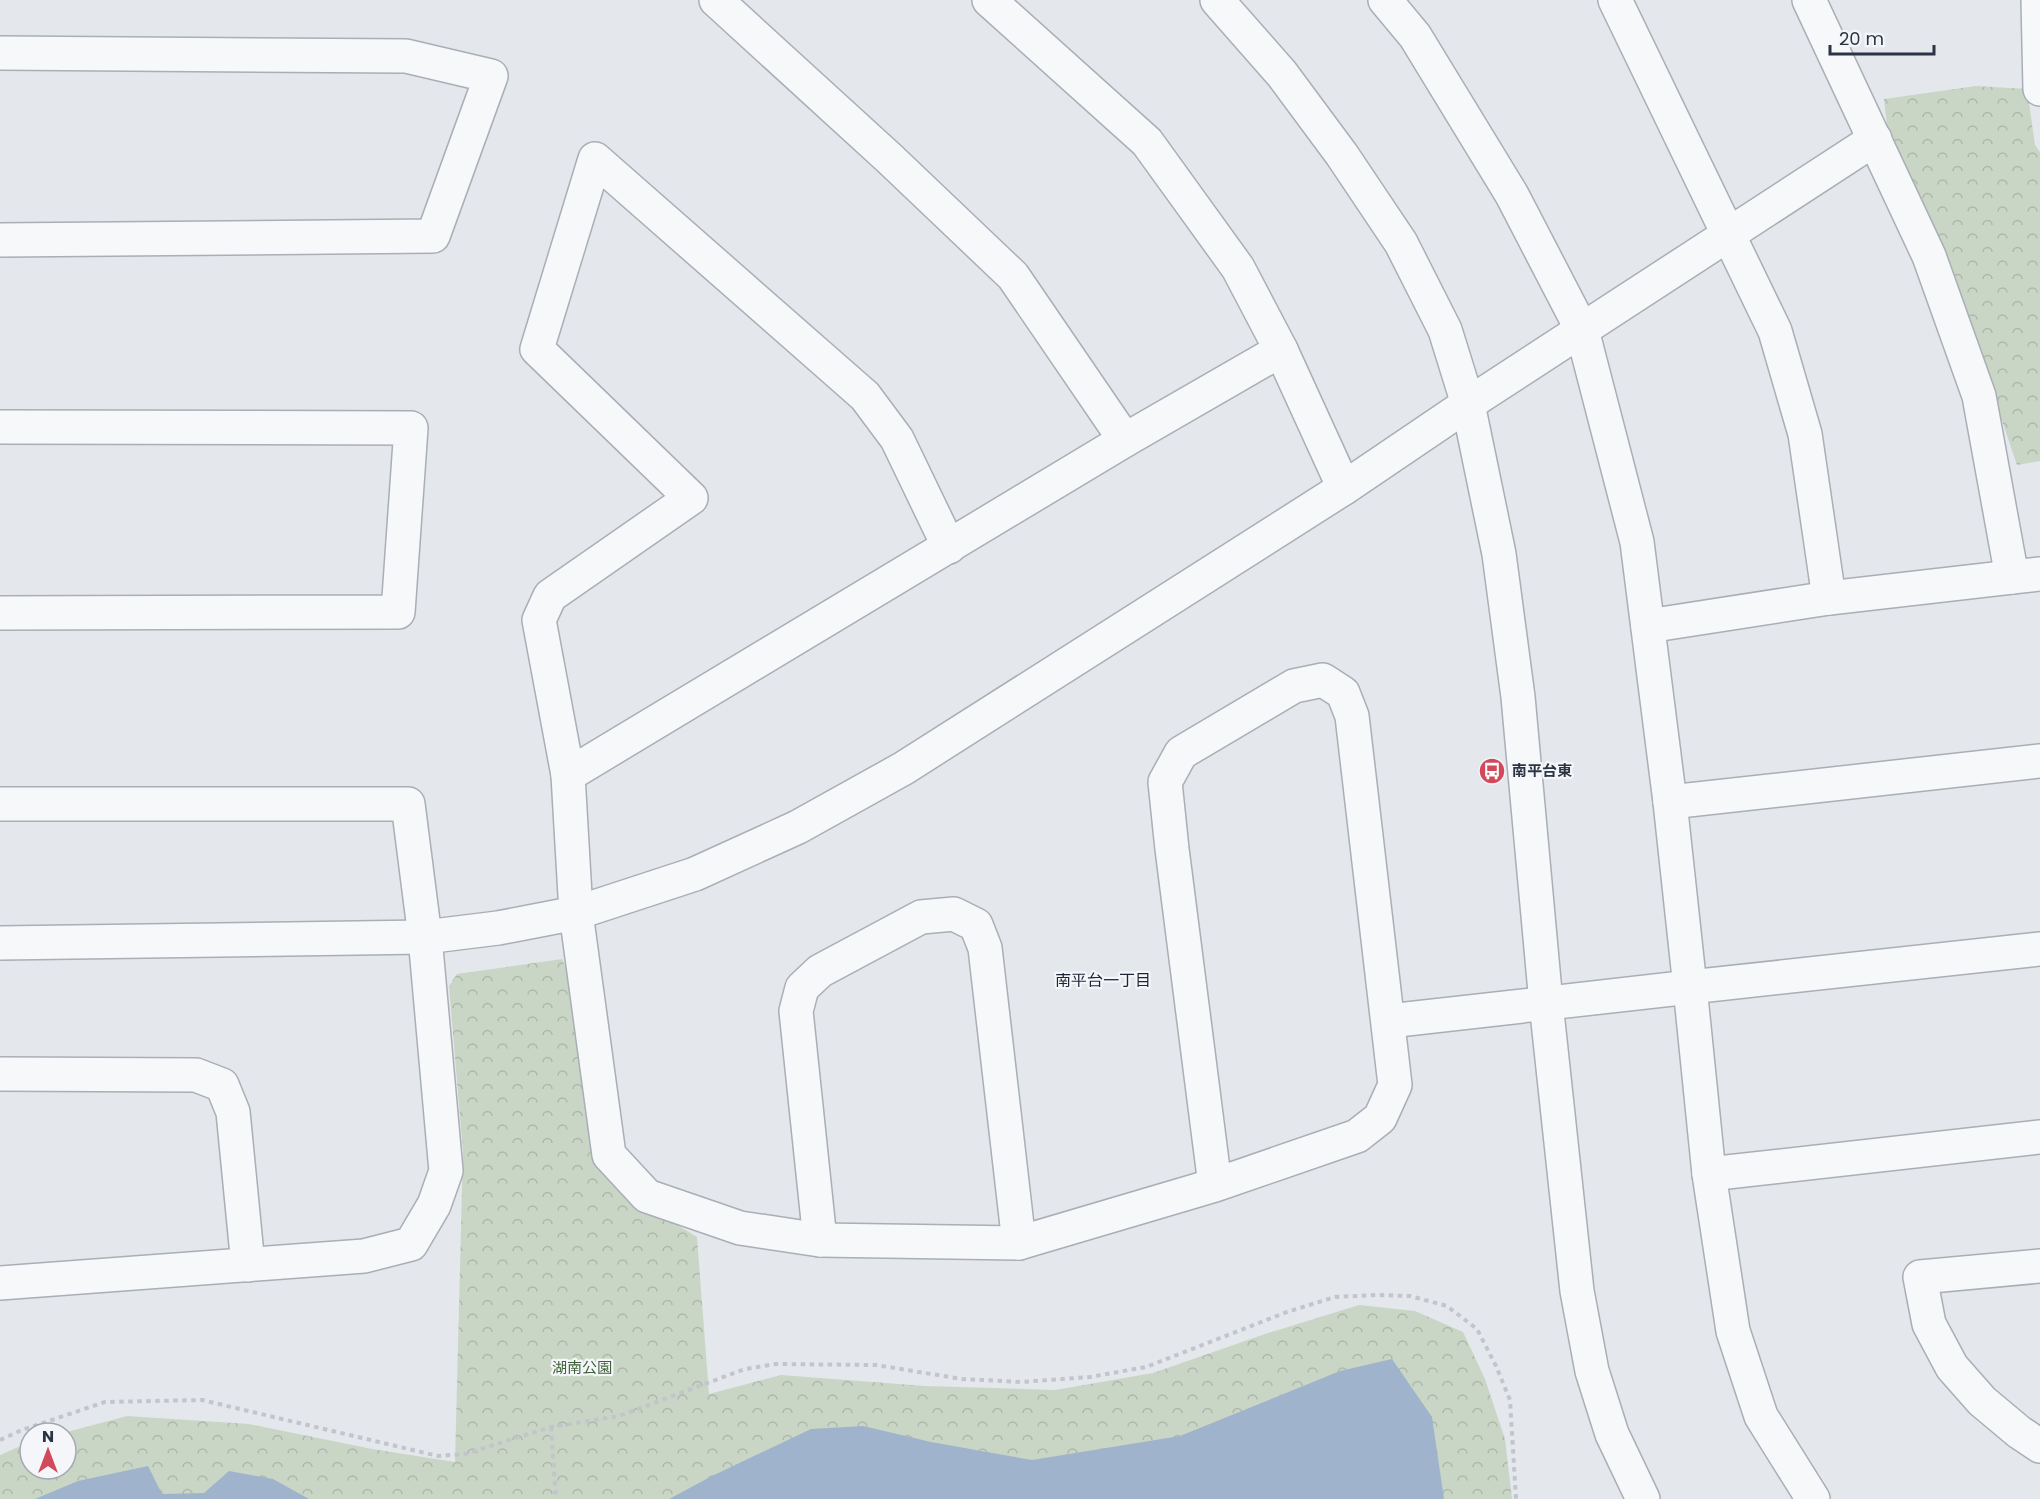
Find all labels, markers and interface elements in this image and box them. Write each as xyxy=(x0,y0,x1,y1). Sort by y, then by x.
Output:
scale bar xyxy=(1830,18,1934,56)
text: 20 m xyxy=(1839,26,1884,51)
bus stop icon: 南平台東 xyxy=(1477,756,1507,786)
place label: 南平台東 xyxy=(1512,760,1572,781)
district label: 南平台一丁目 xyxy=(1055,969,1151,992)
park label: 湖南公園 xyxy=(552,1357,612,1378)
north arrow xyxy=(18,1421,78,1481)
text: N xyxy=(42,1425,54,1448)

